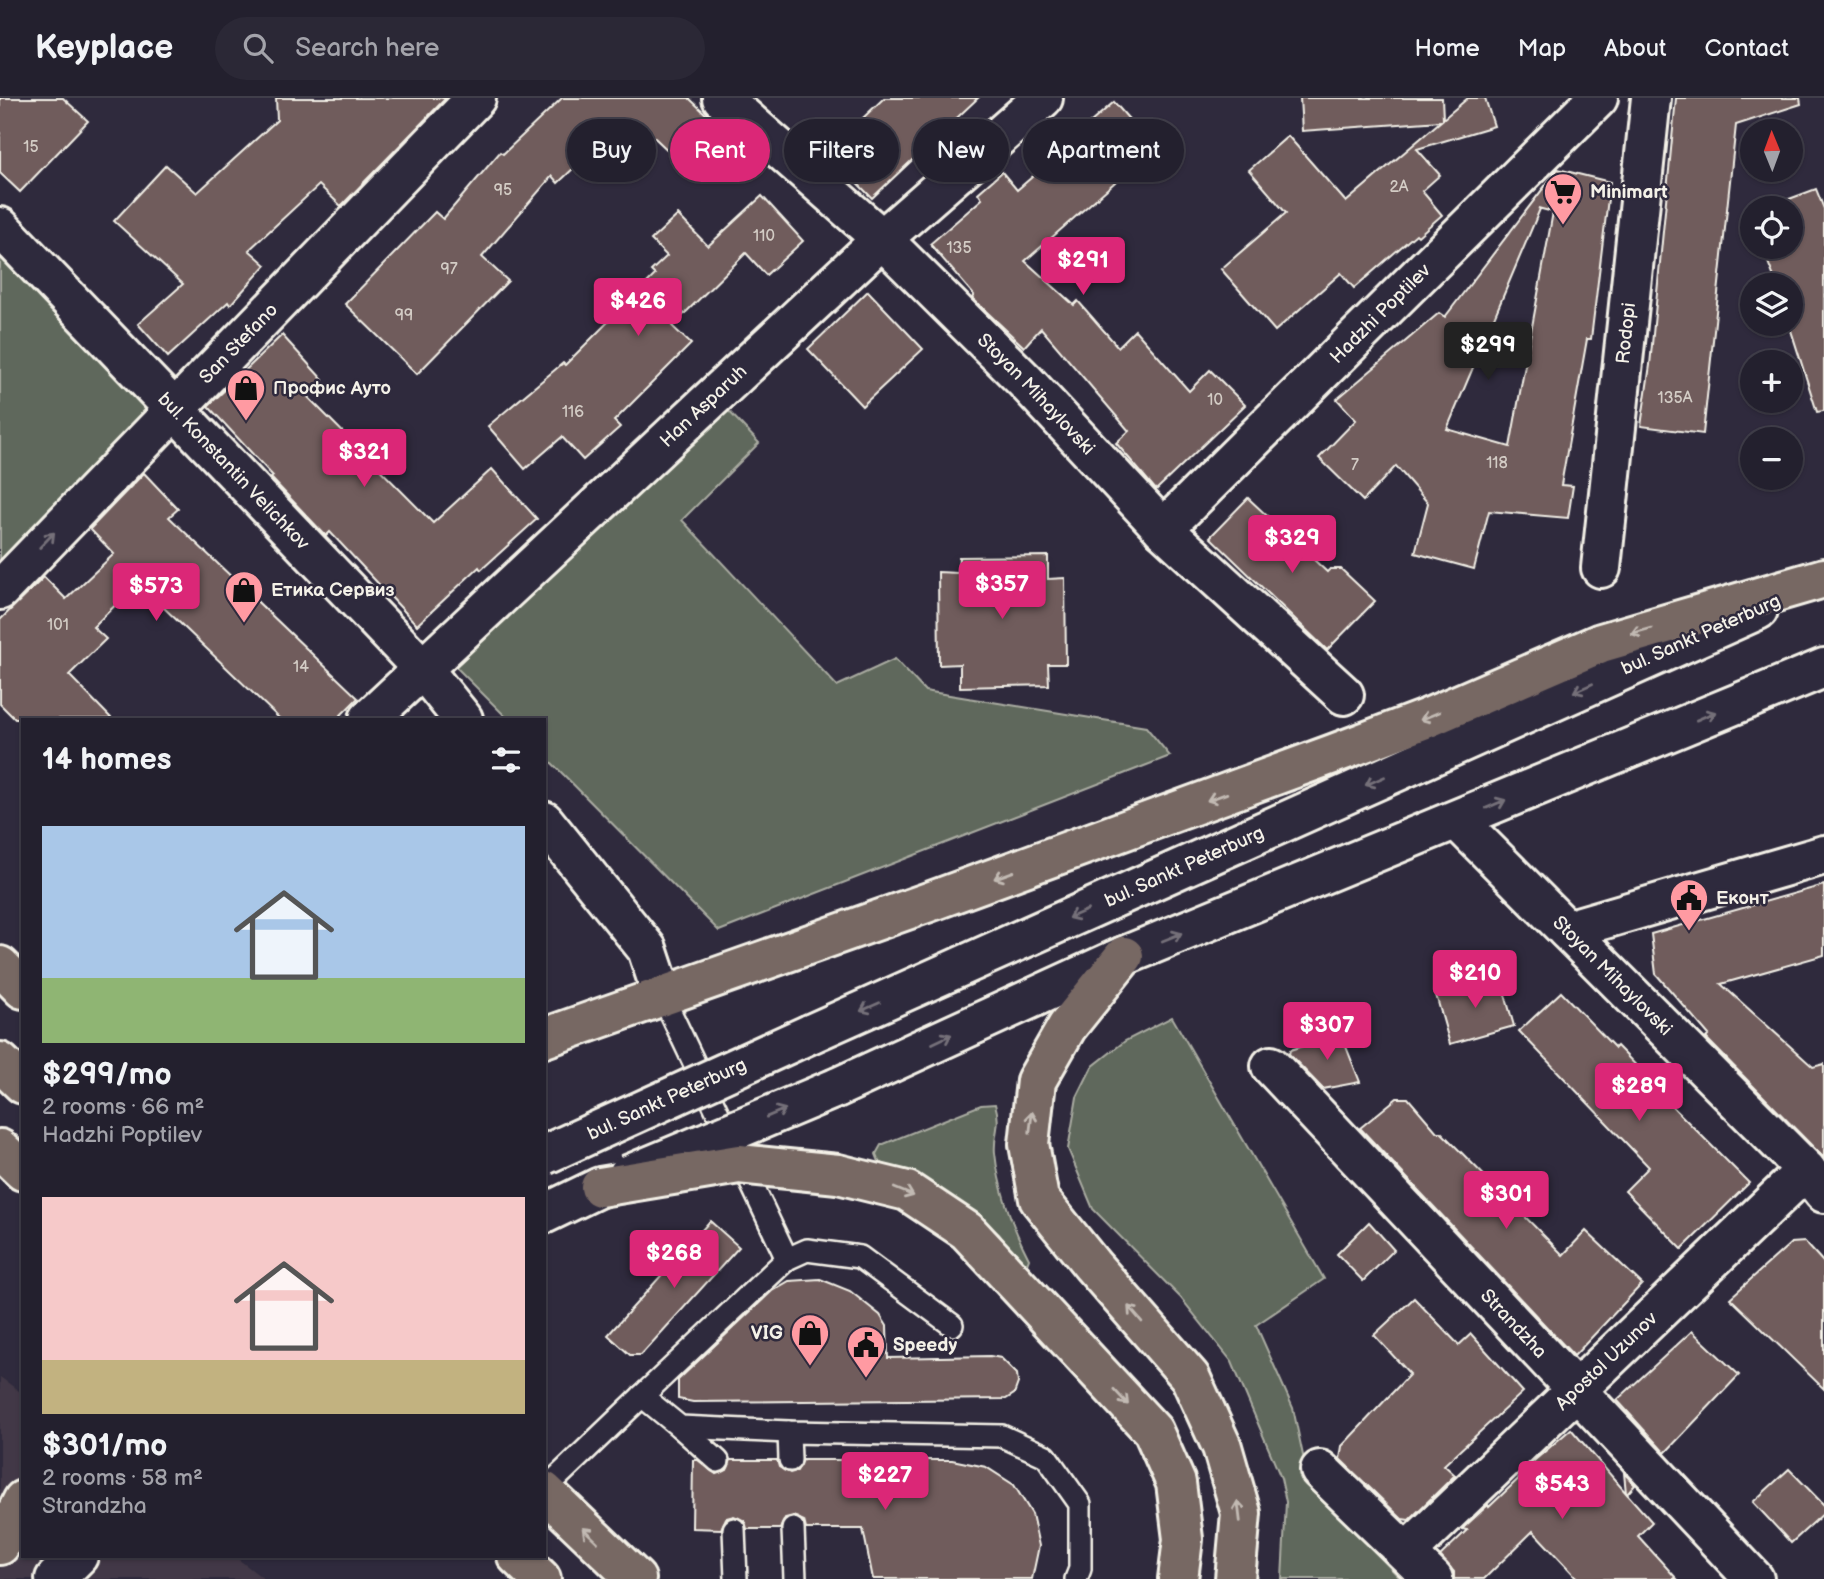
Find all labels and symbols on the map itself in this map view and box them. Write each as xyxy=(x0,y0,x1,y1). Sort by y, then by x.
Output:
north arrow xyxy=(1740,119,1802,182)
house number: 15 xyxy=(23,138,39,157)
supermarket icon: Minimart xyxy=(1542,171,1584,226)
house number: 2А xyxy=(1389,178,1409,197)
house number: 95 xyxy=(494,181,512,200)
place label: Minimart xyxy=(1590,181,1668,204)
house number: 110 xyxy=(753,227,775,246)
pin: $291 xyxy=(1042,238,1124,297)
house number: 135 xyxy=(946,239,972,258)
street label: Hadzhi Poptilev xyxy=(1325,258,1436,368)
house number: 97 xyxy=(440,260,458,279)
pin: $426 xyxy=(597,278,679,338)
street label: San Stefano xyxy=(194,298,283,389)
street label: Rodopi xyxy=(1611,302,1641,365)
house number: 99 xyxy=(395,306,413,325)
pin: $299 xyxy=(1447,322,1529,382)
street label: Stoyan Mihaylovski xyxy=(972,329,1100,460)
street label: Han Asparuh xyxy=(655,360,752,452)
shop icon: Профис Ауто xyxy=(225,367,267,422)
place label: Профис Ауто xyxy=(273,377,391,400)
street label: bul. Konstantin Velichkov xyxy=(153,388,315,555)
house number: 135А xyxy=(1658,389,1693,408)
house number: 10 xyxy=(1207,391,1223,410)
house number: 116 xyxy=(562,403,584,422)
pin: $321 xyxy=(323,430,405,489)
house number: 118 xyxy=(1486,454,1508,473)
house number: 7 xyxy=(1351,456,1359,475)
pin: $329 xyxy=(1251,516,1333,575)
one-way arrow xyxy=(39,532,56,549)
pin: $357 xyxy=(961,561,1043,621)
pin: $573 xyxy=(115,564,197,623)
shop icon: Етика Сервиз xyxy=(223,569,265,624)
place label: Етика Сервиз xyxy=(271,579,394,602)
street label: bul. Sankt Peterburg xyxy=(1618,590,1784,680)
house number: 101 xyxy=(47,616,69,635)
one-way arrow xyxy=(1630,626,1652,639)
house number: 14 xyxy=(293,658,309,677)
one-way arrow xyxy=(1573,682,1594,695)
one-way arrow xyxy=(1695,709,1717,722)
one-way arrow xyxy=(1420,711,1441,724)
one-way arrow xyxy=(1365,775,1386,788)
one-way arrow xyxy=(1207,791,1229,804)
one-way arrow xyxy=(1485,796,1507,809)
street label: bul. Sankt Peterburg xyxy=(1101,821,1268,912)
one-way arrow xyxy=(993,870,1015,882)
public building icon: Еконт xyxy=(1668,877,1710,932)
place label: Еконт xyxy=(1716,887,1769,910)
one-way arrow xyxy=(1068,908,1089,921)
street label: Stoyan Mihaylovski xyxy=(1548,911,1677,1041)
one-way arrow xyxy=(1161,929,1183,942)
pin: $210 xyxy=(1434,950,1516,1010)
one-way arrow xyxy=(860,1001,882,1014)
pin: $307 xyxy=(1286,1002,1368,1062)
one-way arrow xyxy=(931,1032,953,1045)
street label: bul. Sankt Peterburg xyxy=(584,1053,750,1145)
pin: $289 xyxy=(1598,1063,1680,1123)
one-way arrow xyxy=(765,1106,787,1119)
one-way arrow xyxy=(1025,1112,1038,1134)
pin: $301 xyxy=(1465,1172,1547,1231)
one-way arrow xyxy=(893,1187,914,1200)
pin: $268 xyxy=(633,1230,715,1290)
street label: Strandzha xyxy=(1476,1284,1552,1363)
one-way arrow xyxy=(1127,1305,1143,1323)
street label: Apostol Uzunov xyxy=(1551,1306,1663,1415)
shop icon: VIG xyxy=(789,1312,831,1367)
place label: VIG xyxy=(751,1322,783,1345)
public building icon: Speedy xyxy=(845,1324,887,1379)
place label: Speedy xyxy=(893,1334,957,1357)
one-way arrow xyxy=(1113,1388,1130,1405)
pin: $227 xyxy=(844,1452,926,1512)
pin: $543 xyxy=(1521,1462,1603,1521)
one-way arrow xyxy=(1232,1500,1245,1523)
one-way arrow xyxy=(582,1526,599,1543)

